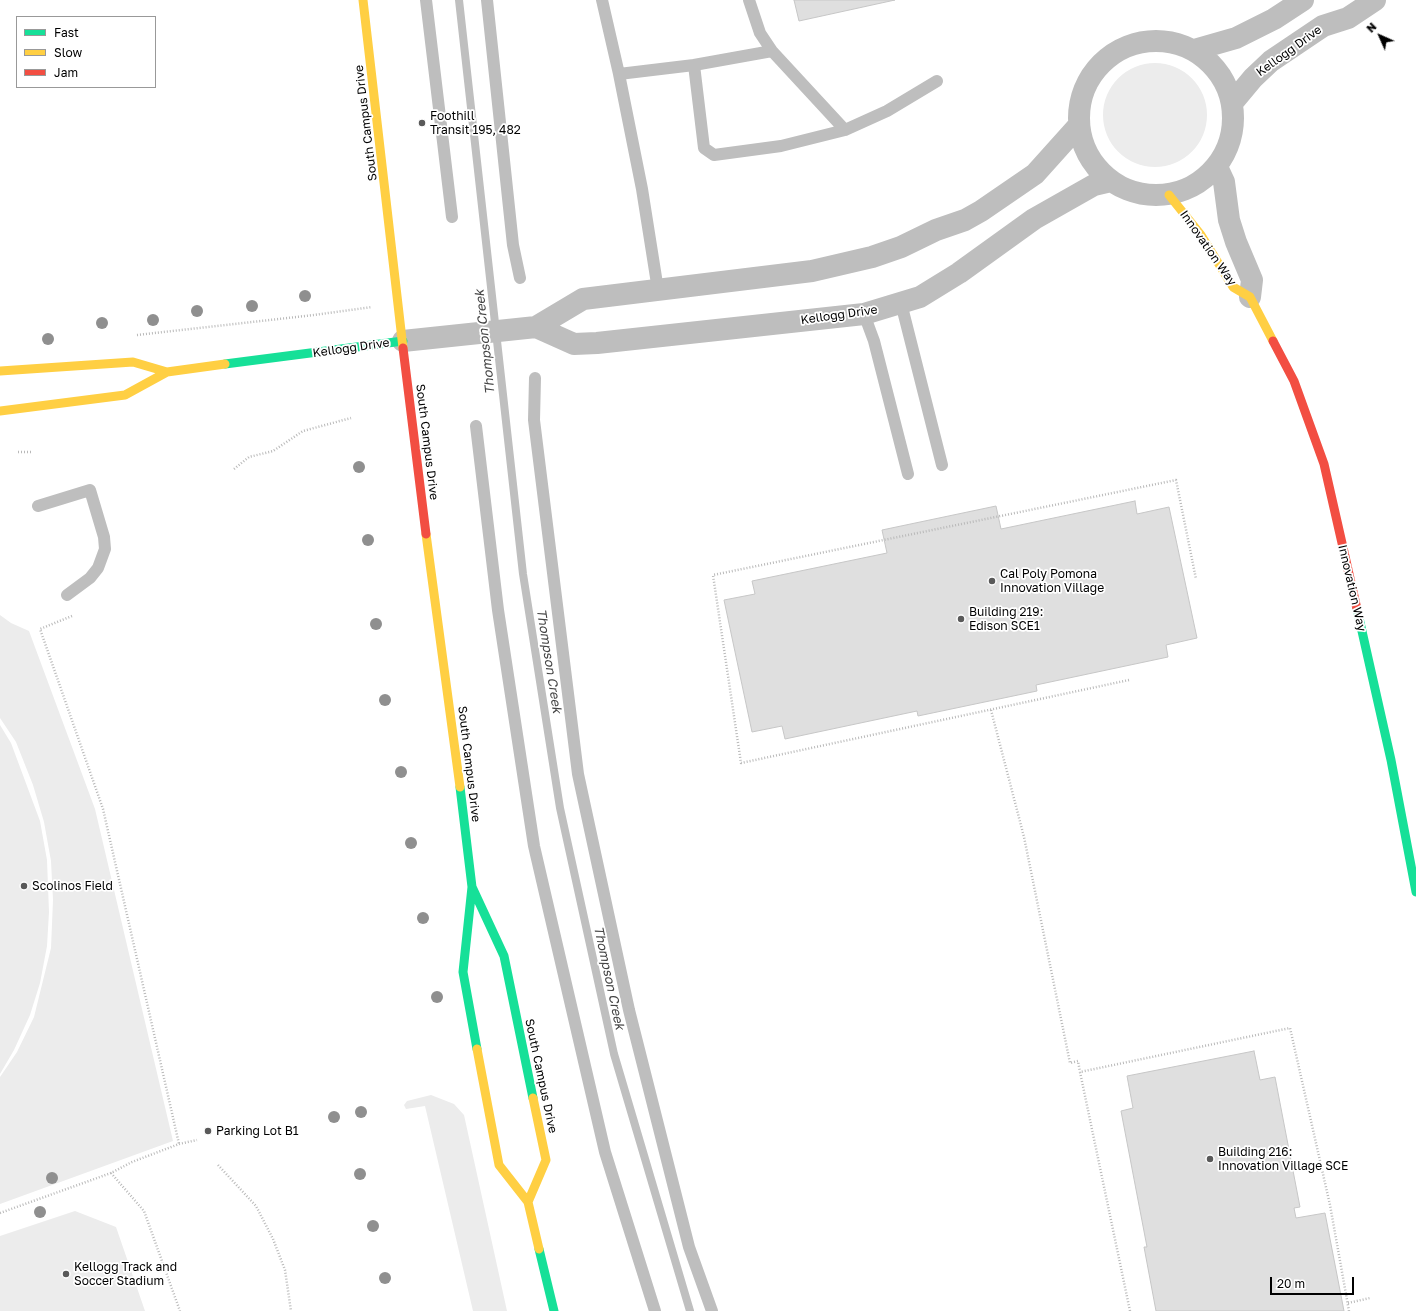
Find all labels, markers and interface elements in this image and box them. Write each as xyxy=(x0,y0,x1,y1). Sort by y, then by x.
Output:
legend xyxy=(16,16,156,88)
north arrow xyxy=(1360,16,1400,56)
text: N xyxy=(1364,20,1379,35)
street label: Kellogg Drive xyxy=(1254,22,1324,80)
text: Fast xyxy=(54,25,79,40)
text: Slow xyxy=(54,45,82,60)
street label: South Campus Drive xyxy=(352,64,380,182)
text: Jam xyxy=(54,65,78,80)
place label: Foothill Transit 195, 482 xyxy=(430,109,521,137)
marker: Foothill Transit 195, 482 xyxy=(417,118,427,128)
street label: Innovation Way xyxy=(1177,208,1239,288)
water label: Thompson Creek xyxy=(472,289,498,395)
street label: Kellogg Drive xyxy=(800,302,878,328)
street label: Kellogg Drive xyxy=(312,335,390,361)
street label: South Campus Drive xyxy=(413,383,441,501)
street label: Innovation Way xyxy=(1335,543,1369,633)
place label: Cal Poly Pomona Innovation Village xyxy=(1000,567,1104,595)
marker: Cal Poly Pomona Innovation Village xyxy=(987,576,997,586)
place label: Building 219: Edison SCE1 xyxy=(969,605,1043,633)
water label: Thompson Creek xyxy=(533,608,565,714)
marker: Building 219: Edison SCE1 xyxy=(956,614,966,624)
street label: South Campus Drive xyxy=(455,705,483,823)
place label: Scolinos Field xyxy=(32,879,113,893)
marker: Scolinos Field xyxy=(19,881,29,891)
water label: Thompson Creek xyxy=(590,925,628,1031)
street label: South Campus Drive xyxy=(522,1017,560,1135)
place label: Parking Lot B1 xyxy=(216,1124,299,1138)
marker: Parking Lot B1 xyxy=(203,1126,213,1136)
place label: Building 216: Innovation Village SCE xyxy=(1218,1145,1348,1173)
marker: Building 216: Innovation Village SCE xyxy=(1205,1154,1215,1164)
place label: Kellogg Track and Soccer Stadium xyxy=(74,1260,177,1288)
marker: Kellogg Track and Soccer Stadium xyxy=(61,1269,71,1279)
scale bar xyxy=(1272,1269,1356,1295)
text: 20 m xyxy=(1277,1276,1305,1291)

